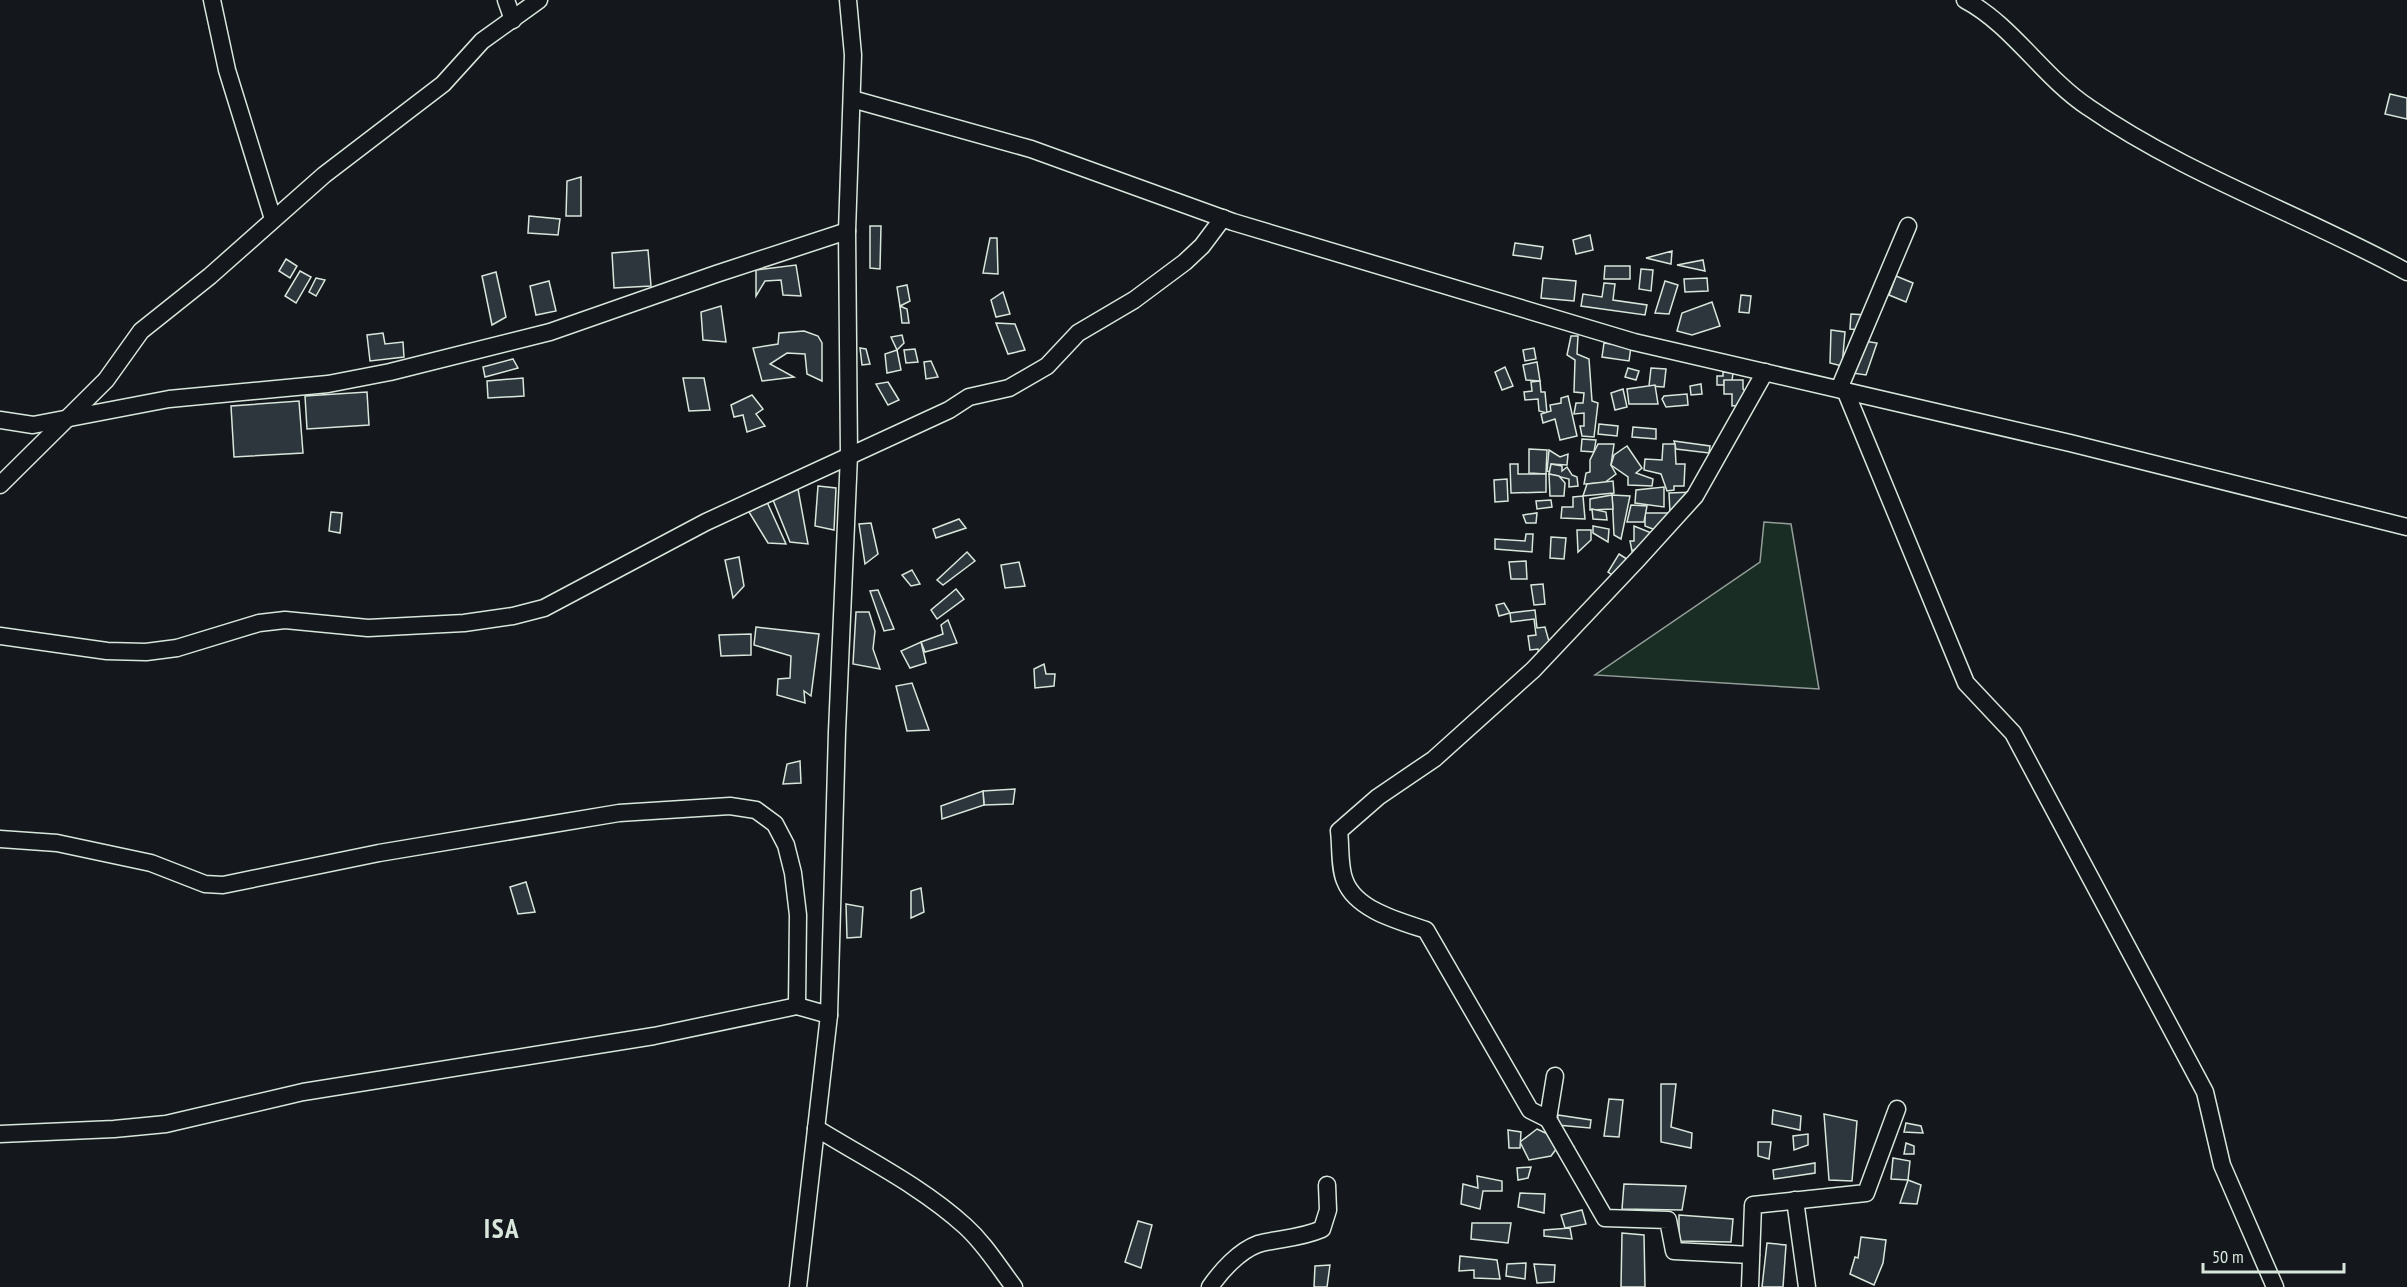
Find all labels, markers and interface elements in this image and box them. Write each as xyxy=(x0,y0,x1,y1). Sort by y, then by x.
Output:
district label: ISA xyxy=(484,1211,520,1245)
scale bar xyxy=(2203,1236,2344,1274)
text: 50 m xyxy=(2212,1245,2244,1268)

